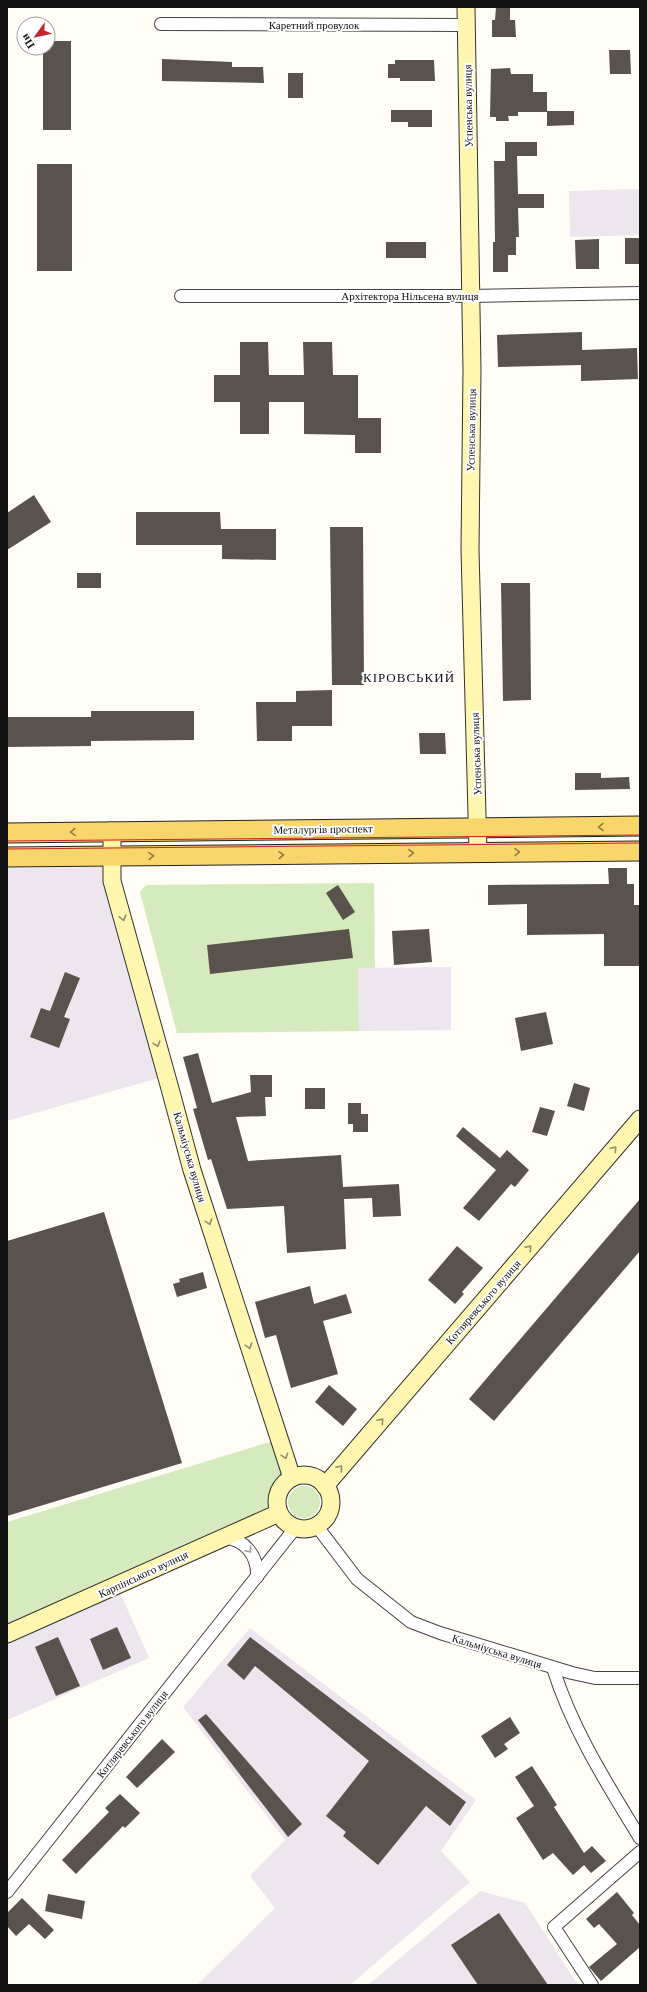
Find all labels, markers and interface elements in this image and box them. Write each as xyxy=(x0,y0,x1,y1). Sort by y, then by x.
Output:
north arrow xyxy=(16,16,56,56)
street label: Каретний провулок xyxy=(269,19,360,31)
text: Пн xyxy=(18,31,37,51)
street label: Успенська вулиця xyxy=(461,64,475,148)
street label: Архітектора Нільсена вулиця xyxy=(341,290,479,302)
street label: Успенська вулиця xyxy=(464,388,478,472)
district label: КІРОВСЬКИЙ xyxy=(363,670,455,685)
street label: Успенська вулиця xyxy=(469,712,483,796)
street label: Металургів проспект xyxy=(273,822,373,836)
one-way arrow xyxy=(598,823,604,831)
one-way arrow xyxy=(70,828,76,836)
one-way arrow xyxy=(514,848,520,857)
one-way arrow xyxy=(408,849,414,857)
one-way arrow xyxy=(278,851,284,859)
one-way arrow xyxy=(148,852,154,860)
one-way arrow xyxy=(118,914,127,921)
one-way arrow xyxy=(152,1040,161,1047)
street label: Кальміуська вулиця xyxy=(171,1111,209,1203)
one-way arrow xyxy=(609,1146,616,1154)
one-way arrow xyxy=(204,1219,213,1226)
one-way arrow xyxy=(525,1245,532,1253)
street label: Котляревського вулиця xyxy=(443,1257,523,1347)
one-way arrow xyxy=(244,1342,253,1349)
one-way arrow xyxy=(376,1418,383,1426)
one-way arrow xyxy=(280,1452,288,1459)
one-way arrow xyxy=(336,1465,343,1473)
one-way arrow xyxy=(244,1545,251,1552)
street label: Карпінського вулиця xyxy=(96,1548,190,1600)
street label: Кальміуська вулиця xyxy=(451,1632,543,1670)
street label: Котляревського вулиця xyxy=(94,1688,170,1780)

